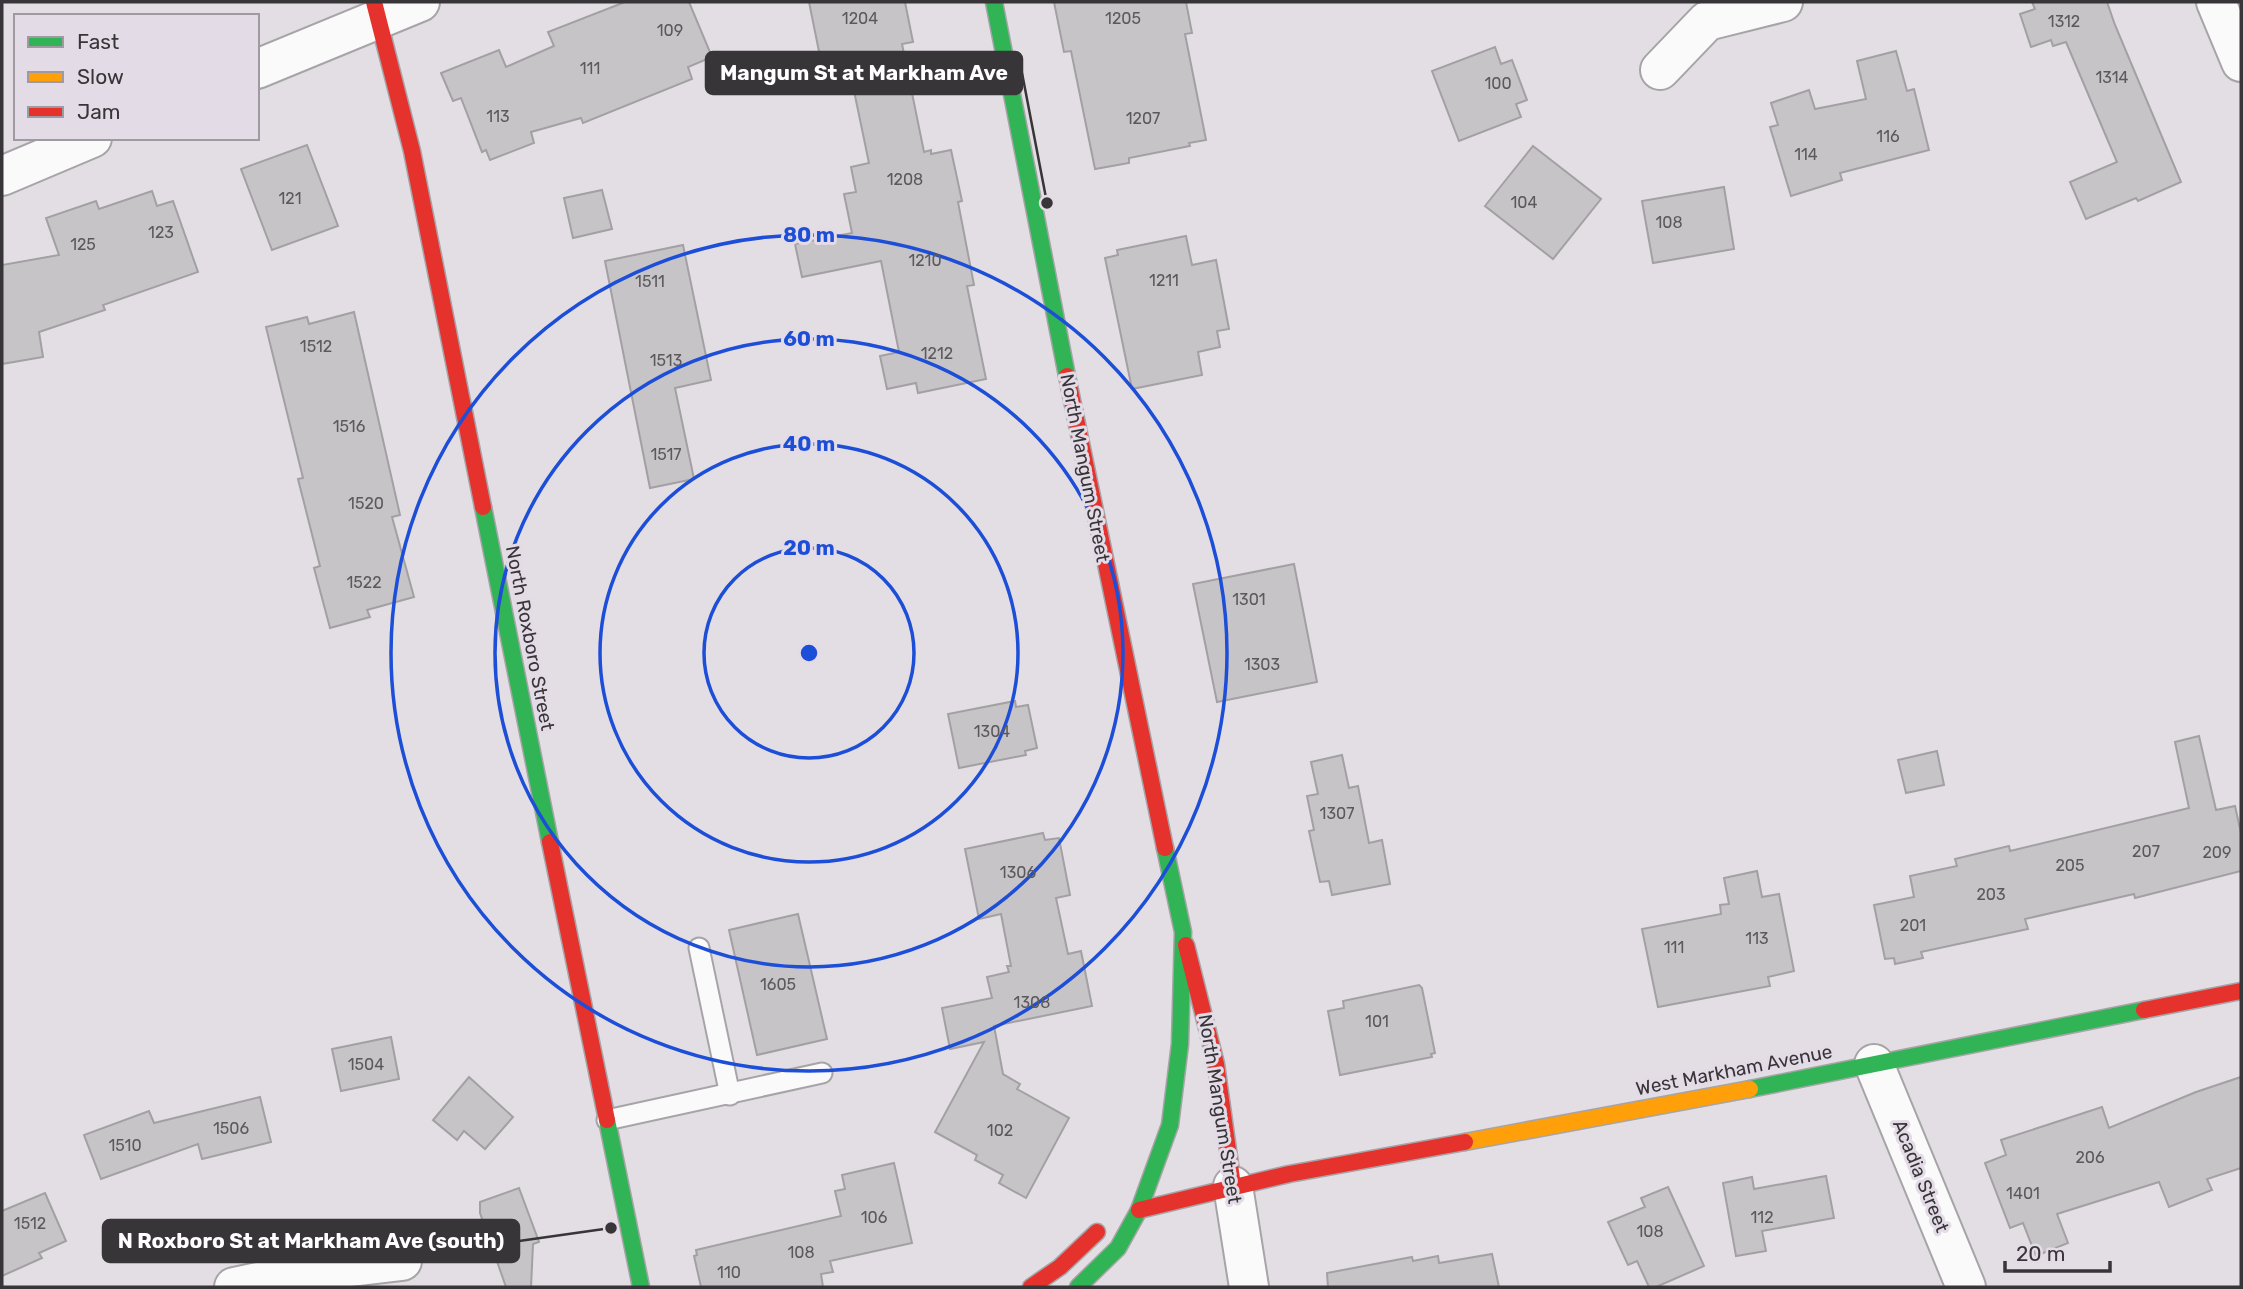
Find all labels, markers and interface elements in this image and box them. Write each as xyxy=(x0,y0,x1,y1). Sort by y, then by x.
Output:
house number: 1204 xyxy=(842,9,878,28)
house number: 1205 xyxy=(1105,9,1141,28)
house number: 1312 xyxy=(2048,12,2080,31)
legend xyxy=(14,14,259,140)
house number: 109 xyxy=(657,21,683,40)
text: Fast xyxy=(77,29,119,54)
callout: Mangum St at Markham Ave xyxy=(706,52,1022,94)
house number: 111 xyxy=(580,59,600,78)
text: Mangum St at Markham Ave xyxy=(720,60,1008,85)
text: Slow xyxy=(77,64,124,89)
house number: 1314 xyxy=(2096,68,2129,87)
house number: 100 xyxy=(1484,74,1512,93)
text: Jam xyxy=(77,99,121,124)
house number: 113 xyxy=(486,107,510,126)
house number: 1207 xyxy=(1126,109,1160,128)
house number: 116 xyxy=(1876,127,1900,146)
house number: 114 xyxy=(1794,145,1818,164)
house number: 1208 xyxy=(887,170,923,189)
house number: 121 xyxy=(278,189,302,208)
house number: 104 xyxy=(1511,193,1538,212)
house number: 108 xyxy=(1655,213,1683,232)
text: 80 m xyxy=(783,222,835,247)
house number: 123 xyxy=(148,223,174,242)
house number: 125 xyxy=(70,235,96,254)
house number: 1210 xyxy=(908,251,942,270)
house number: 1211 xyxy=(1149,271,1179,290)
house number: 1511 xyxy=(635,272,665,291)
text: 60 m xyxy=(783,326,835,351)
house number: 1512 xyxy=(300,337,332,356)
house number: 1212 xyxy=(921,344,953,363)
house number: 1513 xyxy=(650,351,682,370)
street label: North Mangum Street xyxy=(1055,372,1115,565)
house number: 1516 xyxy=(333,417,366,436)
text: 40 m xyxy=(783,431,835,456)
house number: 1517 xyxy=(650,445,682,464)
house number: 1520 xyxy=(348,494,384,513)
text: 20 m xyxy=(783,535,835,560)
street label: North Roxboro Street xyxy=(501,544,559,733)
house number: 1522 xyxy=(346,573,382,592)
house number: 1301 xyxy=(1232,590,1266,609)
centre of rings xyxy=(797,641,821,665)
house number: 1303 xyxy=(1244,655,1280,674)
house number: 1304 xyxy=(974,722,1010,741)
house number: 1307 xyxy=(1320,804,1354,823)
house number: 207 xyxy=(2132,842,2160,861)
house number: 209 xyxy=(2202,843,2232,862)
house number: 205 xyxy=(2055,856,2085,875)
house number: 1306 xyxy=(1000,863,1036,882)
house number: 203 xyxy=(1976,885,2006,904)
house number: 201 xyxy=(1900,916,1926,935)
house number: 113 xyxy=(1745,929,1769,948)
house number: 111 xyxy=(1664,938,1684,957)
house number: 1605 xyxy=(760,975,796,994)
house number: 1308 xyxy=(1014,993,1050,1012)
house number: 101 xyxy=(1365,1012,1389,1031)
street label: North Mangum Street xyxy=(1194,1013,1246,1206)
street label: West Markham Avenue xyxy=(1634,1040,1834,1100)
house number: 1504 xyxy=(348,1055,384,1074)
street label: Acadia Street xyxy=(1888,1116,1954,1236)
house number: 1506 xyxy=(213,1119,249,1138)
house number: 102 xyxy=(987,1121,1013,1140)
house number: 1510 xyxy=(108,1136,142,1155)
house number: 206 xyxy=(2075,1148,2105,1167)
house number: 1401 xyxy=(2006,1184,2040,1203)
house number: 106 xyxy=(861,1208,888,1227)
house number: 112 xyxy=(1750,1208,1774,1227)
house number: 1512 xyxy=(14,1214,46,1233)
callout: N Roxboro St at Markham Ave (south) xyxy=(103,1220,519,1262)
house number: 108 xyxy=(1636,1222,1664,1241)
text: N Roxboro St at Markham Ave (south) xyxy=(118,1228,504,1253)
scale bar xyxy=(2005,1230,2110,1274)
text: 20 m xyxy=(2016,1241,2065,1266)
house number: 108 xyxy=(787,1243,815,1262)
house number: 110 xyxy=(717,1263,741,1282)

